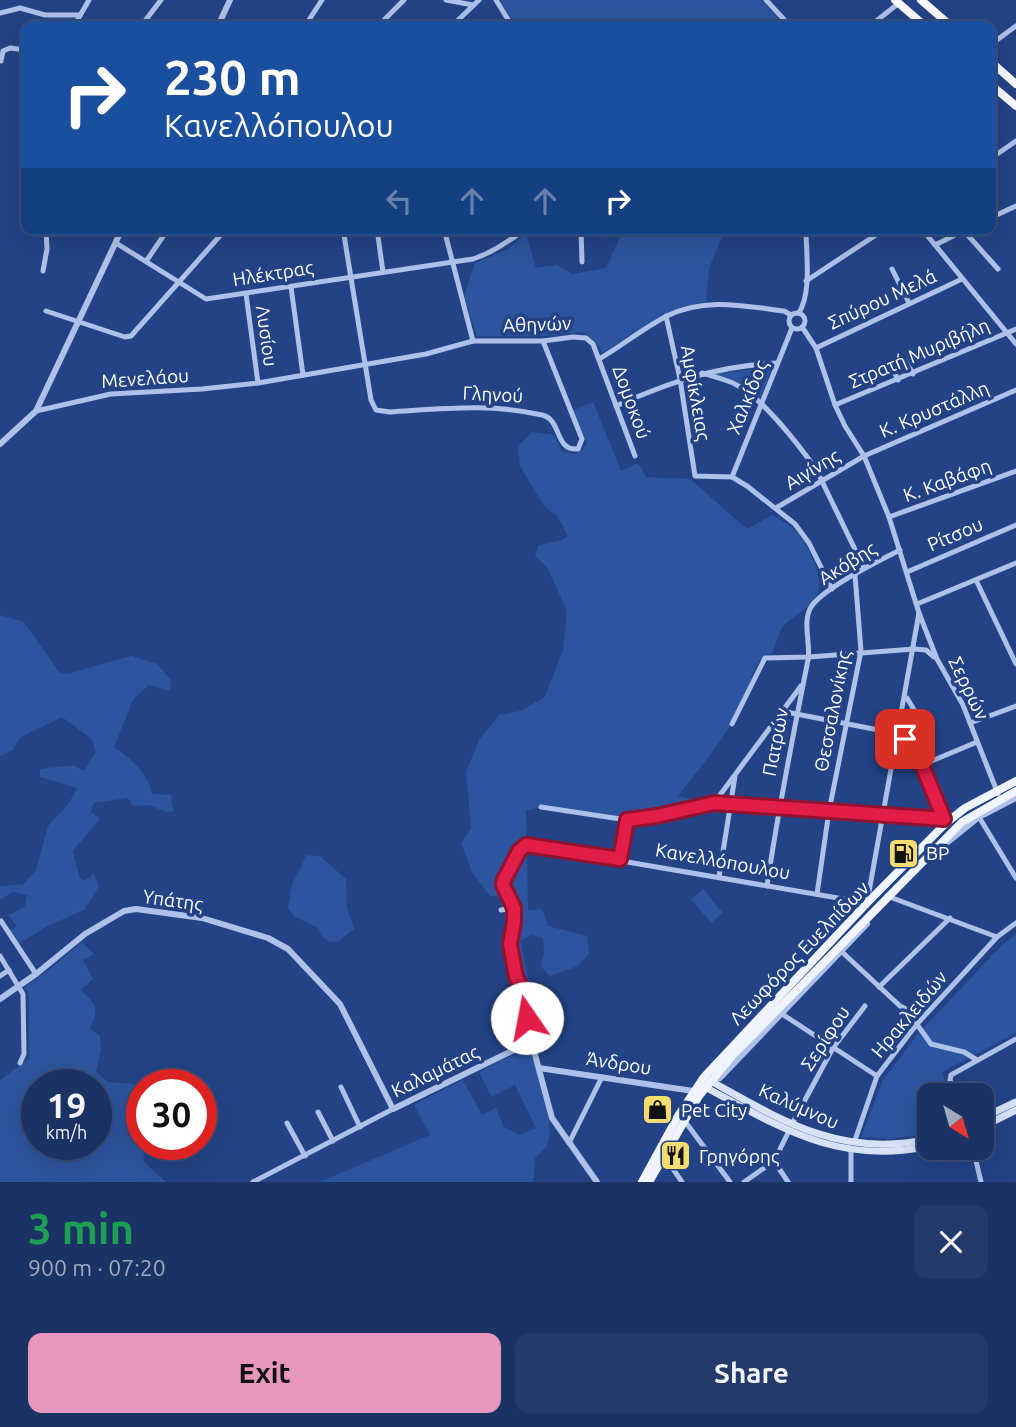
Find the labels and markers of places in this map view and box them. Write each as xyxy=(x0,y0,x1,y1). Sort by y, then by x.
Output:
pin xyxy=(875,709,935,769)
fuel station icon: BP xyxy=(886,836,920,870)
place label: BP xyxy=(926,842,949,864)
shop icon: Pet City xyxy=(641,1093,675,1127)
place label: Pet City xyxy=(681,1099,747,1121)
restaurant icon: Γρηγόρης xyxy=(659,1139,693,1173)
place label: Γρηγόρης xyxy=(699,1145,780,1167)

